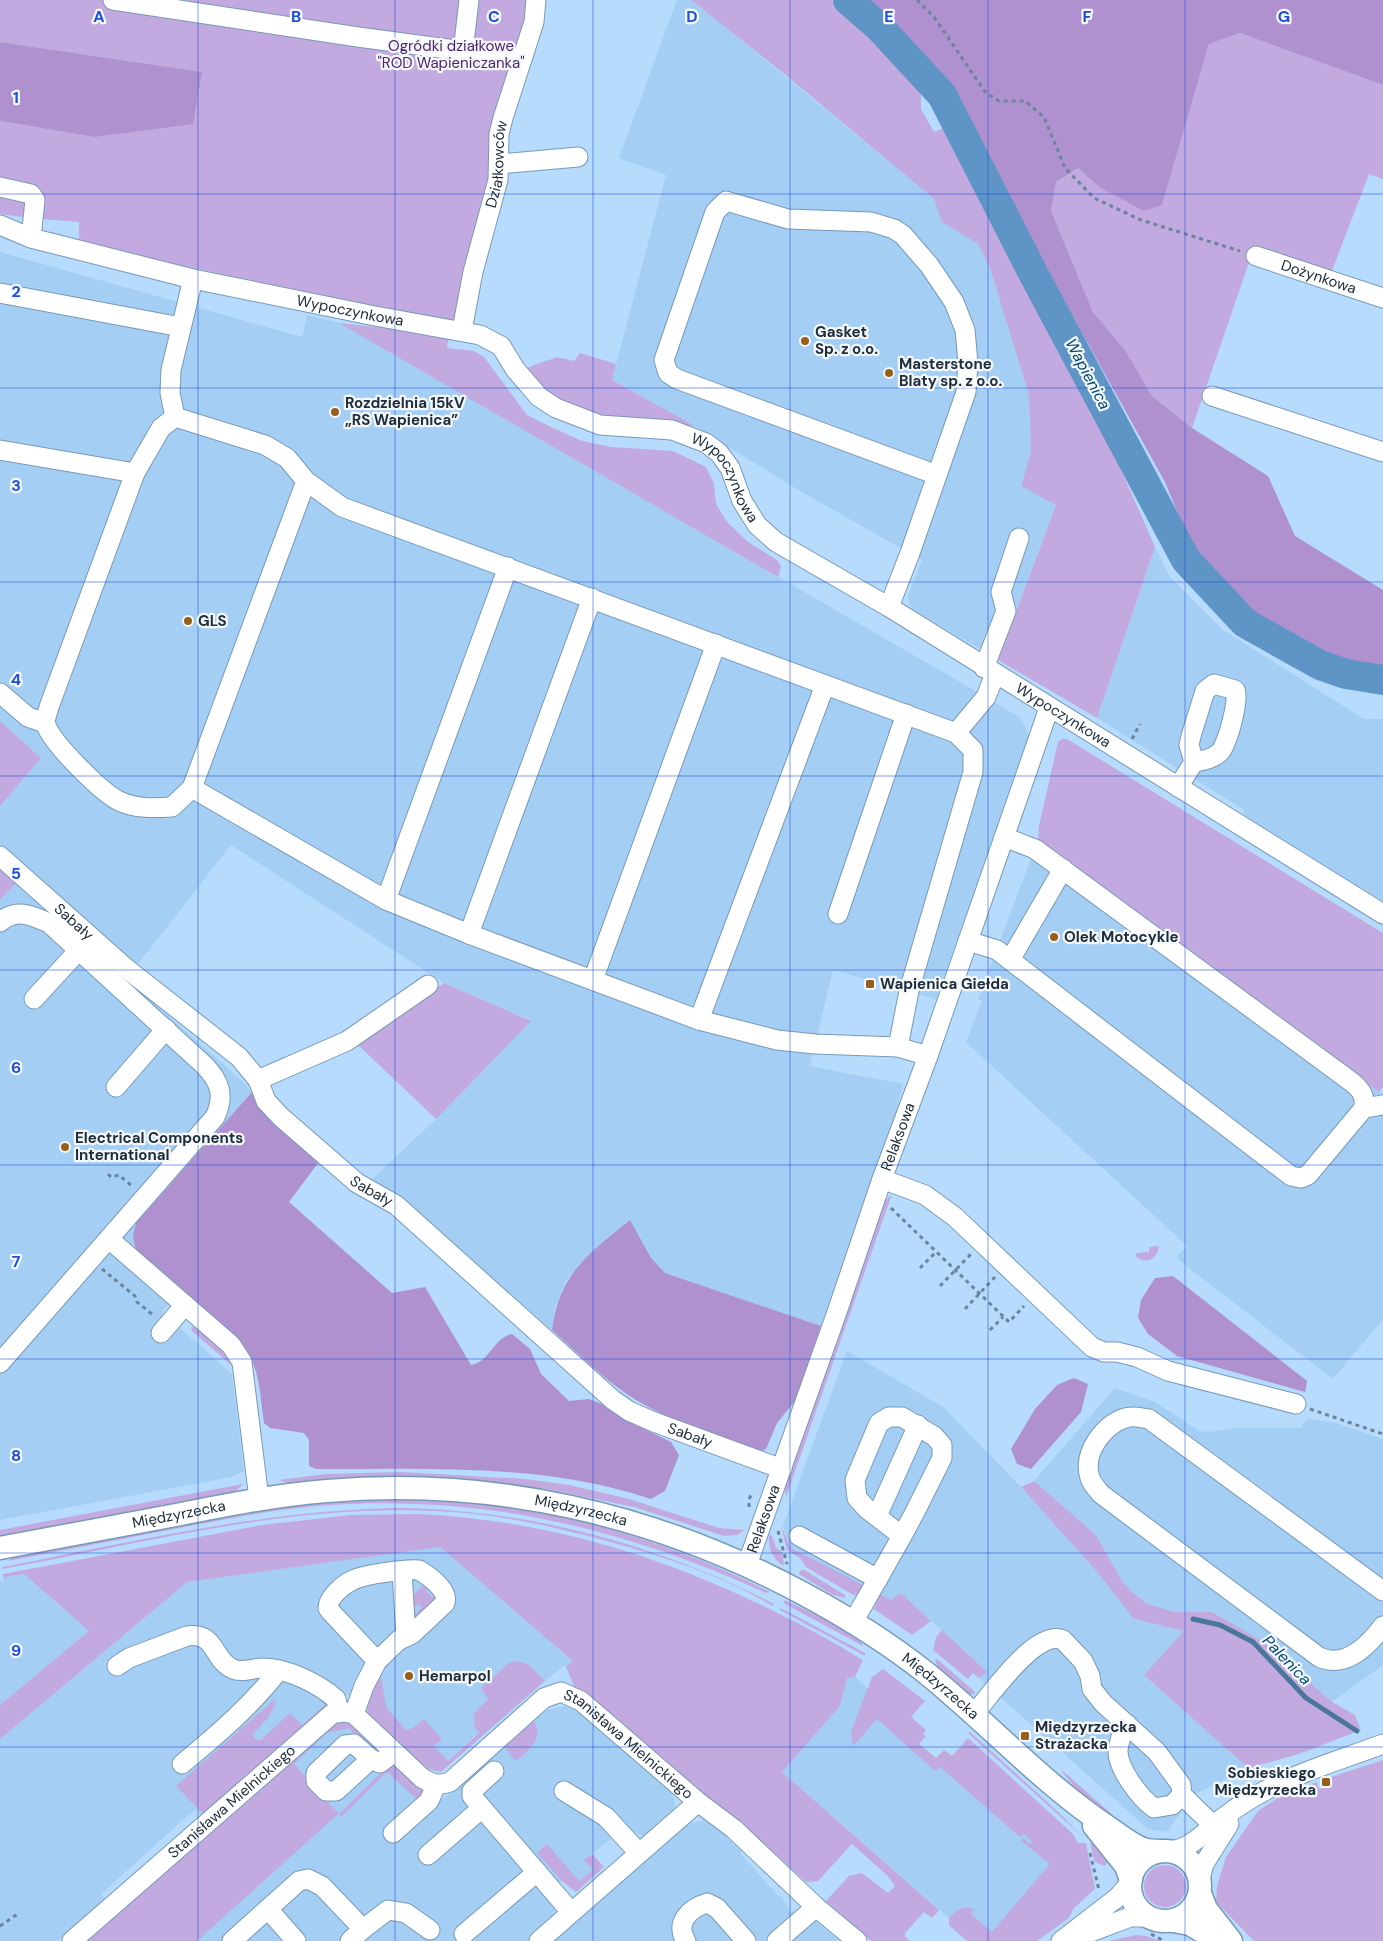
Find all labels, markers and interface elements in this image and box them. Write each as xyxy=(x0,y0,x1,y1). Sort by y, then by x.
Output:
text: A xyxy=(93,6,105,27)
text: B xyxy=(291,6,301,27)
text: C xyxy=(488,6,500,27)
text: D xyxy=(686,6,698,27)
text: E xyxy=(884,6,894,27)
text: F xyxy=(1083,6,1092,27)
text: G xyxy=(1278,6,1290,27)
park label: Ogródki działkowe "ROD Wapieniczanka" xyxy=(377,36,525,73)
text: 1 xyxy=(13,87,19,108)
street label: Działkowców xyxy=(481,118,512,210)
street label: Dożynkowa xyxy=(1278,255,1359,298)
text: 2 xyxy=(11,281,21,302)
street label: Wypoczynkowa xyxy=(295,290,405,331)
place label: Gasket Sp. z o.o. xyxy=(815,322,878,359)
marker: Gasket Sp. z o.o. xyxy=(799,335,811,347)
water label: Wapienica xyxy=(1060,335,1116,413)
place label: Masterstone Blaty sp. z o.o. xyxy=(899,354,1002,391)
marker: Masterstone Blaty sp. z o.o. xyxy=(883,367,895,379)
place label: Rozdzielnia 15kV „RS Wapienica” xyxy=(345,393,465,430)
marker: Rozdzielnia 15kV „RS Wapienica” xyxy=(329,406,341,418)
street label: Wypoczynkowa xyxy=(688,428,763,526)
text: 3 xyxy=(11,475,21,496)
place label: GLS xyxy=(198,611,227,631)
marker: GLS xyxy=(182,615,194,627)
text: 4 xyxy=(11,669,21,690)
street label: Wypoczynkowa xyxy=(1012,678,1115,752)
text: 5 xyxy=(11,863,21,884)
street label: Sabały xyxy=(50,899,98,945)
place label: Olek Motocykle xyxy=(1064,927,1178,947)
marker: Olek Motocykle xyxy=(1048,931,1060,943)
place label: Wapienica Giełda xyxy=(880,974,1009,994)
marker: Wapienica Giełda xyxy=(864,978,876,990)
text: 6 xyxy=(11,1057,21,1078)
street label: Relaksowa xyxy=(876,1100,920,1174)
place label: Electrical Components International xyxy=(75,1128,243,1165)
marker: Electrical Components International xyxy=(59,1141,71,1153)
street label: Sabały xyxy=(345,1171,397,1212)
text: 7 xyxy=(12,1251,21,1272)
street label: Sabały xyxy=(665,1418,716,1453)
text: 8 xyxy=(11,1445,21,1466)
street label: Relaksowa xyxy=(742,1482,785,1556)
street label: Międzyrzecka xyxy=(533,1490,630,1531)
street label: Międzyrzecka xyxy=(130,1496,227,1533)
water label: Palenica xyxy=(1258,1630,1316,1690)
text: 9 xyxy=(11,1640,21,1661)
street label: Międzyrzecka xyxy=(898,1648,983,1724)
place label: Hemarpol xyxy=(419,1666,491,1686)
marker: Hemarpol xyxy=(403,1670,415,1682)
street label: Stanisława Mielnickiego xyxy=(560,1684,698,1804)
place label: Międzyrzecka Strażacka xyxy=(1035,1717,1136,1754)
marker: Międzyrzecka Strażacka xyxy=(1019,1730,1031,1742)
street label: Stanisława Mielnickiego xyxy=(164,1740,300,1863)
place label: Sobieskiego Międzyrzecka xyxy=(1215,1763,1316,1800)
marker: Sobieskiego Międzyrzecka xyxy=(1320,1776,1332,1788)

